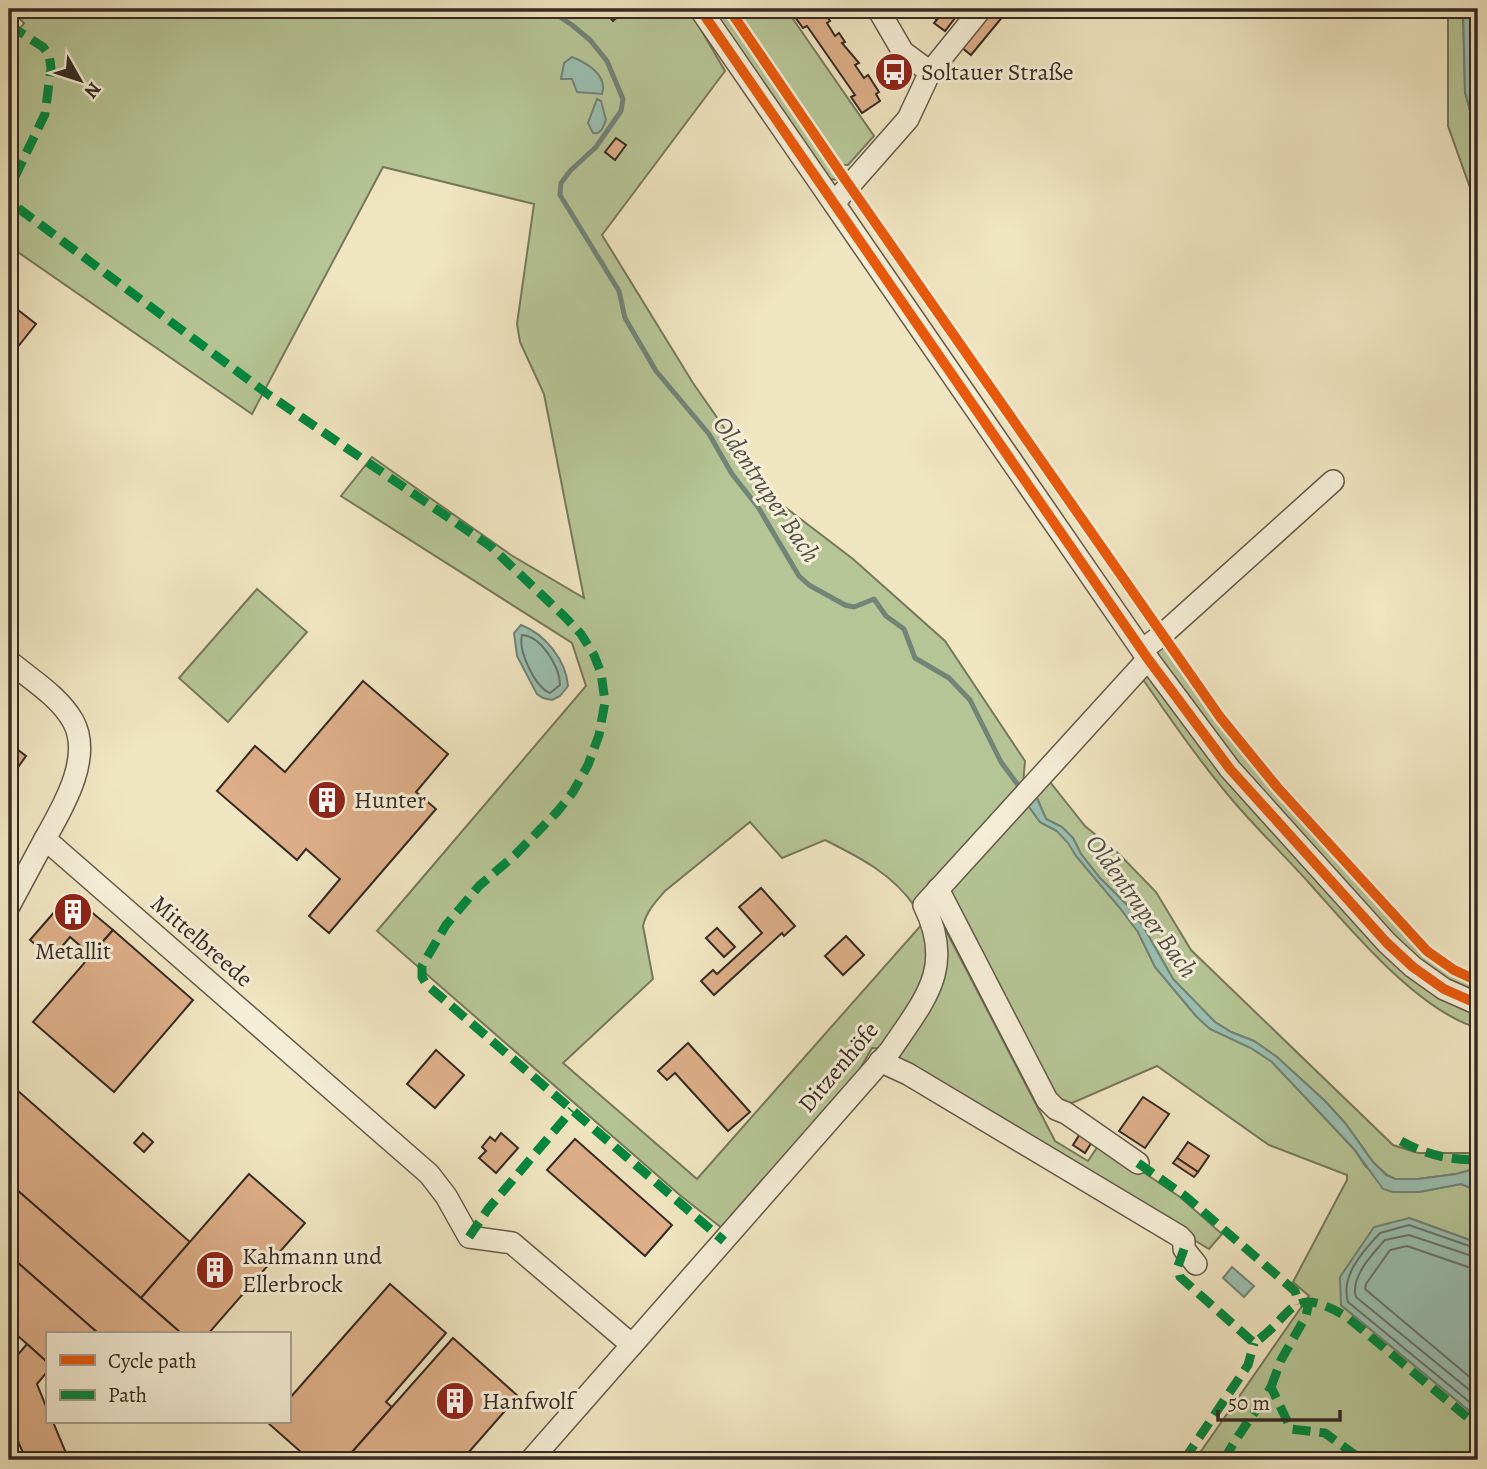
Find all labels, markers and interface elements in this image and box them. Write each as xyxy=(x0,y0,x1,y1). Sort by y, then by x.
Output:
north arrow xyxy=(46,46,116,116)
bus stop icon: Soltauer Straße xyxy=(873,51,915,93)
place label: Soltauer Straße xyxy=(921,56,1074,88)
text: N xyxy=(78,77,107,104)
water label: Oldentruper Bach xyxy=(704,409,829,570)
building icon: Hunter xyxy=(306,779,348,821)
place label: Hunter xyxy=(354,784,426,816)
water label: Oldentruper Bach xyxy=(1077,827,1206,985)
street label: Mittelbreede xyxy=(144,888,260,994)
building icon: Metallit xyxy=(52,891,94,933)
place label: Metallit xyxy=(35,935,111,967)
street label: Ditzenhöfe xyxy=(791,1015,885,1119)
place label: Kahmann und Ellerbrock xyxy=(242,1240,382,1300)
building icon: Kahmann und Ellerbrock xyxy=(194,1249,236,1291)
legend xyxy=(46,1332,290,1424)
text: Cycle path xyxy=(108,1347,197,1375)
scale bar xyxy=(1218,1378,1340,1422)
building icon: Hanfwolf xyxy=(434,1380,476,1422)
text: Path xyxy=(108,1381,147,1409)
place label: Hanfwolf xyxy=(482,1385,577,1417)
text: 50 m xyxy=(1228,1389,1270,1417)

